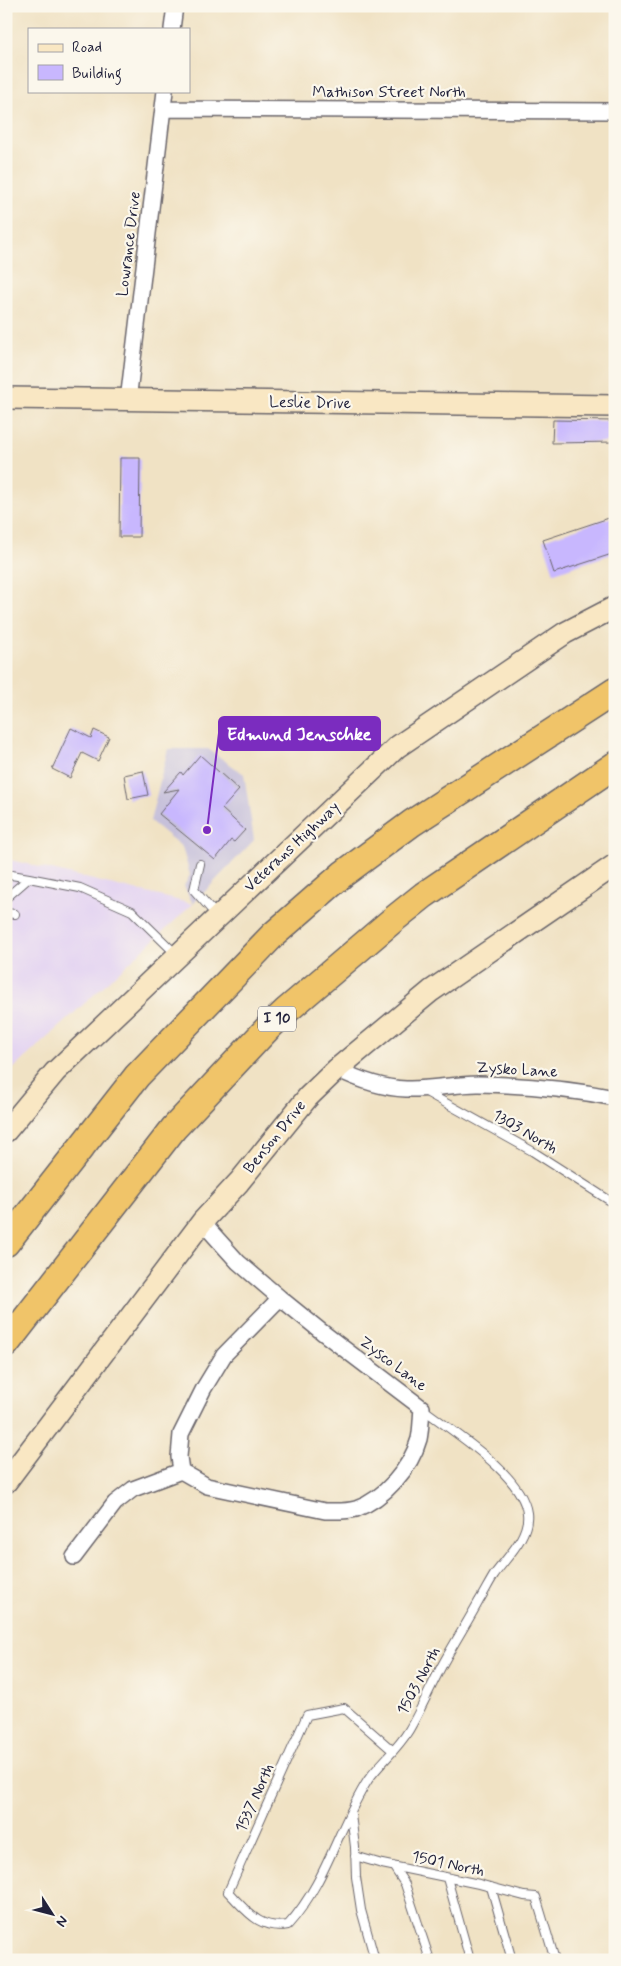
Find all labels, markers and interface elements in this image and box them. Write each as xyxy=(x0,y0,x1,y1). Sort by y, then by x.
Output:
legend xyxy=(28,28,190,92)
text: Road xyxy=(72,38,102,58)
text: Building xyxy=(72,64,122,85)
street label: Mathison Street North xyxy=(312,82,466,103)
street label: Lowrance Drive xyxy=(112,190,146,298)
street label: Leslie Drive xyxy=(269,392,352,414)
callout: Edmund Jenschke xyxy=(219,717,380,750)
text: Edmund Jenschke xyxy=(227,723,371,747)
street label: Veterans Highway xyxy=(240,797,344,897)
road number: I 10 xyxy=(258,1006,296,1032)
street label: Zysko Lane xyxy=(476,1057,559,1083)
street label: Benson Drive xyxy=(239,1096,311,1178)
street label: 1303 North xyxy=(488,1105,562,1159)
street label: Zysco Lane xyxy=(355,1332,432,1397)
street label: 1503 North xyxy=(392,1643,446,1719)
street label: 1537 North xyxy=(230,1760,280,1836)
street label: 1501 North xyxy=(410,1846,486,1882)
north arrow xyxy=(28,1888,78,1938)
text: N xyxy=(52,1912,72,1930)

